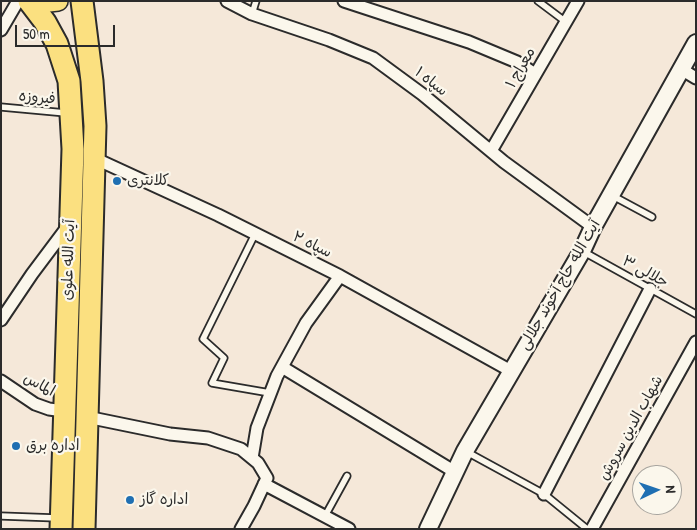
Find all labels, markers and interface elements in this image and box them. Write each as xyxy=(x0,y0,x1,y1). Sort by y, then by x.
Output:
scale bar xyxy=(18,15,118,47)
text: 50 m xyxy=(23,23,50,44)
street label: معراج ۱ xyxy=(502,44,540,92)
street label: سپاه ۱ xyxy=(411,64,451,100)
street label: فیروزه xyxy=(18,87,56,109)
place label: کلانتری xyxy=(127,172,169,190)
marker: کلانتری xyxy=(111,175,123,187)
street label: آیت الله حاج آخوند جلالی xyxy=(515,217,605,353)
street label: آیت الله علوی xyxy=(59,219,79,301)
street label: سپاه ۲ xyxy=(289,228,335,262)
street label: جلالی ۳ xyxy=(619,252,671,292)
street label: الماس xyxy=(20,369,58,401)
street label: شهاب الدین سروش xyxy=(595,373,667,483)
place label: اداره برق xyxy=(26,437,79,455)
marker: اداره برق xyxy=(10,440,22,452)
north arrow xyxy=(632,465,682,515)
text: N xyxy=(662,485,681,493)
place label: اداره گاز xyxy=(140,491,188,509)
marker: اداره گاز xyxy=(124,494,136,506)

